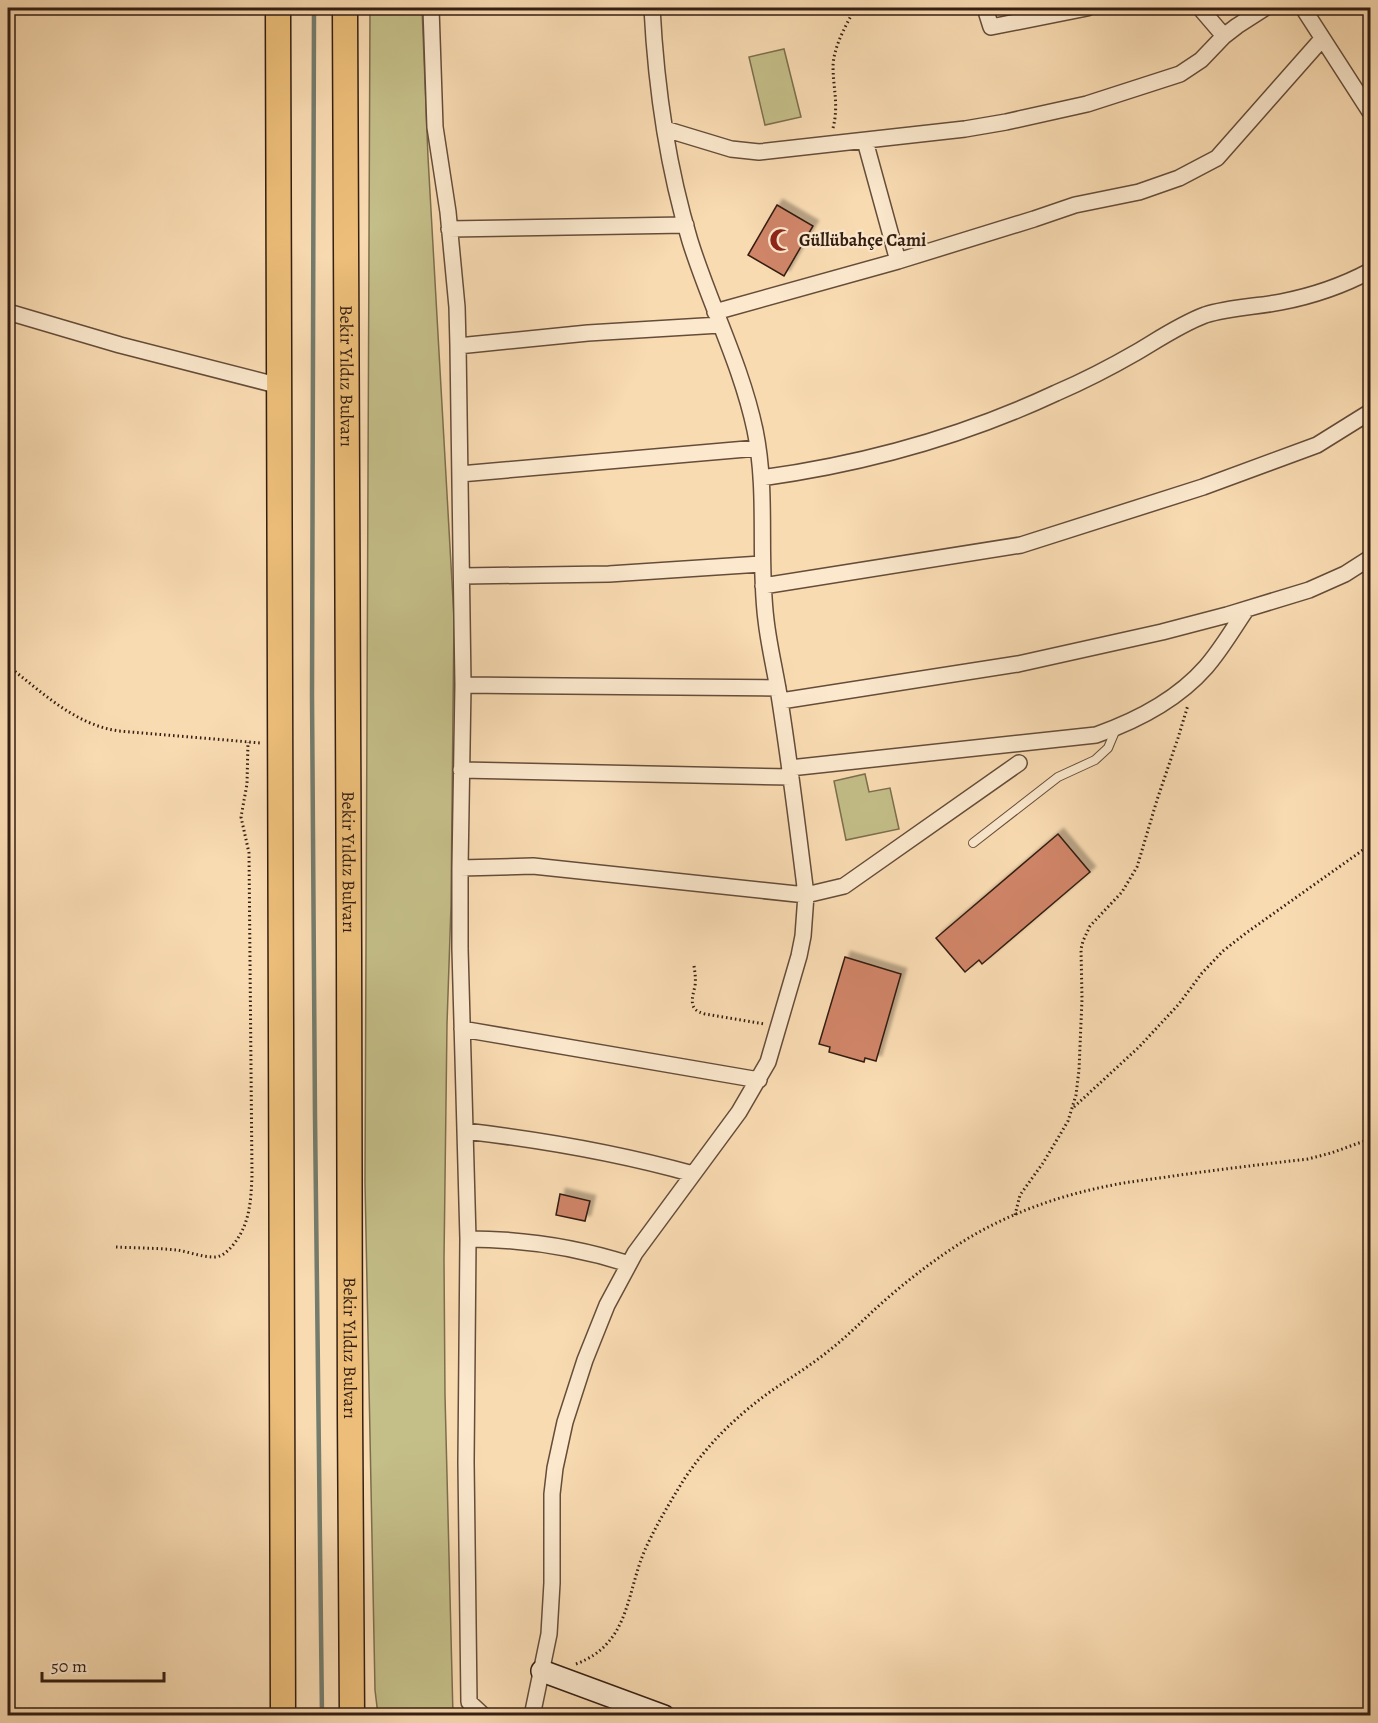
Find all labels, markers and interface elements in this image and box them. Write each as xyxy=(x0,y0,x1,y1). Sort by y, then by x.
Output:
mosque icon: Güllübahçe Cami xyxy=(768,227,794,253)
place label: Güllübahçe Cami xyxy=(799,228,926,252)
street label: Bekir Yıldız Bulvarı xyxy=(334,305,359,447)
street label: Bekir Yıldız Bulvarı xyxy=(336,791,361,933)
street label: Bekir Yıldız Bulvarı xyxy=(338,1277,362,1419)
scale bar xyxy=(42,1645,164,1683)
text: 50 m xyxy=(51,1654,87,1678)

